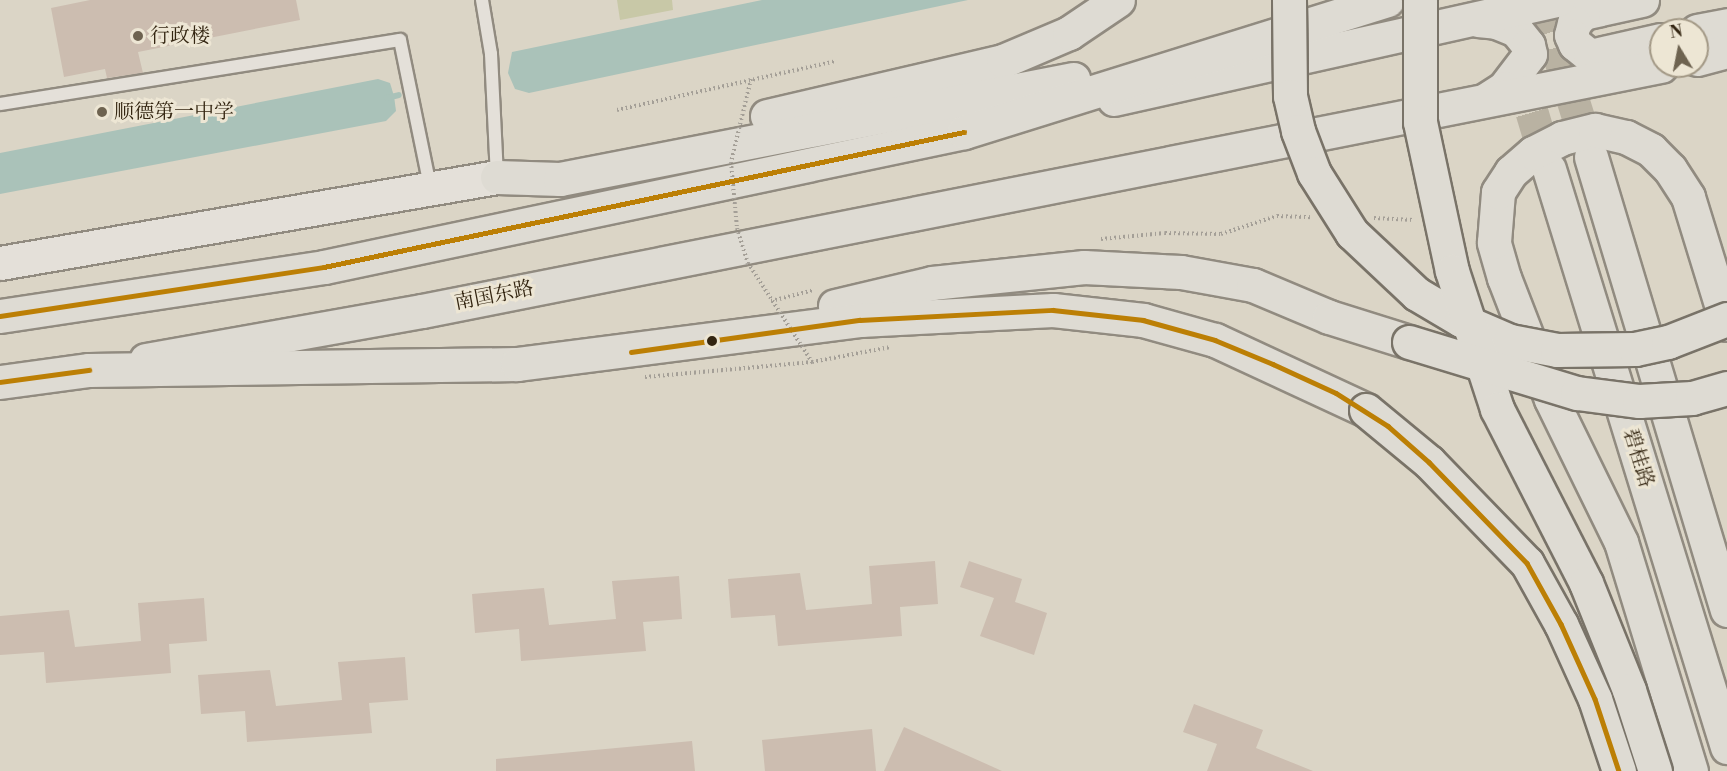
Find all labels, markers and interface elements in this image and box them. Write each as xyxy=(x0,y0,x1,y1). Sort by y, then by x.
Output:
north arrow xyxy=(1649,18,1709,78)
text: N xyxy=(1668,21,1684,43)
place label: 行政楼 xyxy=(150,24,210,48)
marker: 行政楼 xyxy=(131,29,145,43)
place label: 顺德第一中学 xyxy=(114,100,234,124)
marker: 顺德第一中学 xyxy=(95,105,109,119)
street label: 南国东路 xyxy=(452,277,536,315)
unlabelled marker xyxy=(706,335,718,347)
street label: 碧桂路 xyxy=(1618,426,1658,490)

